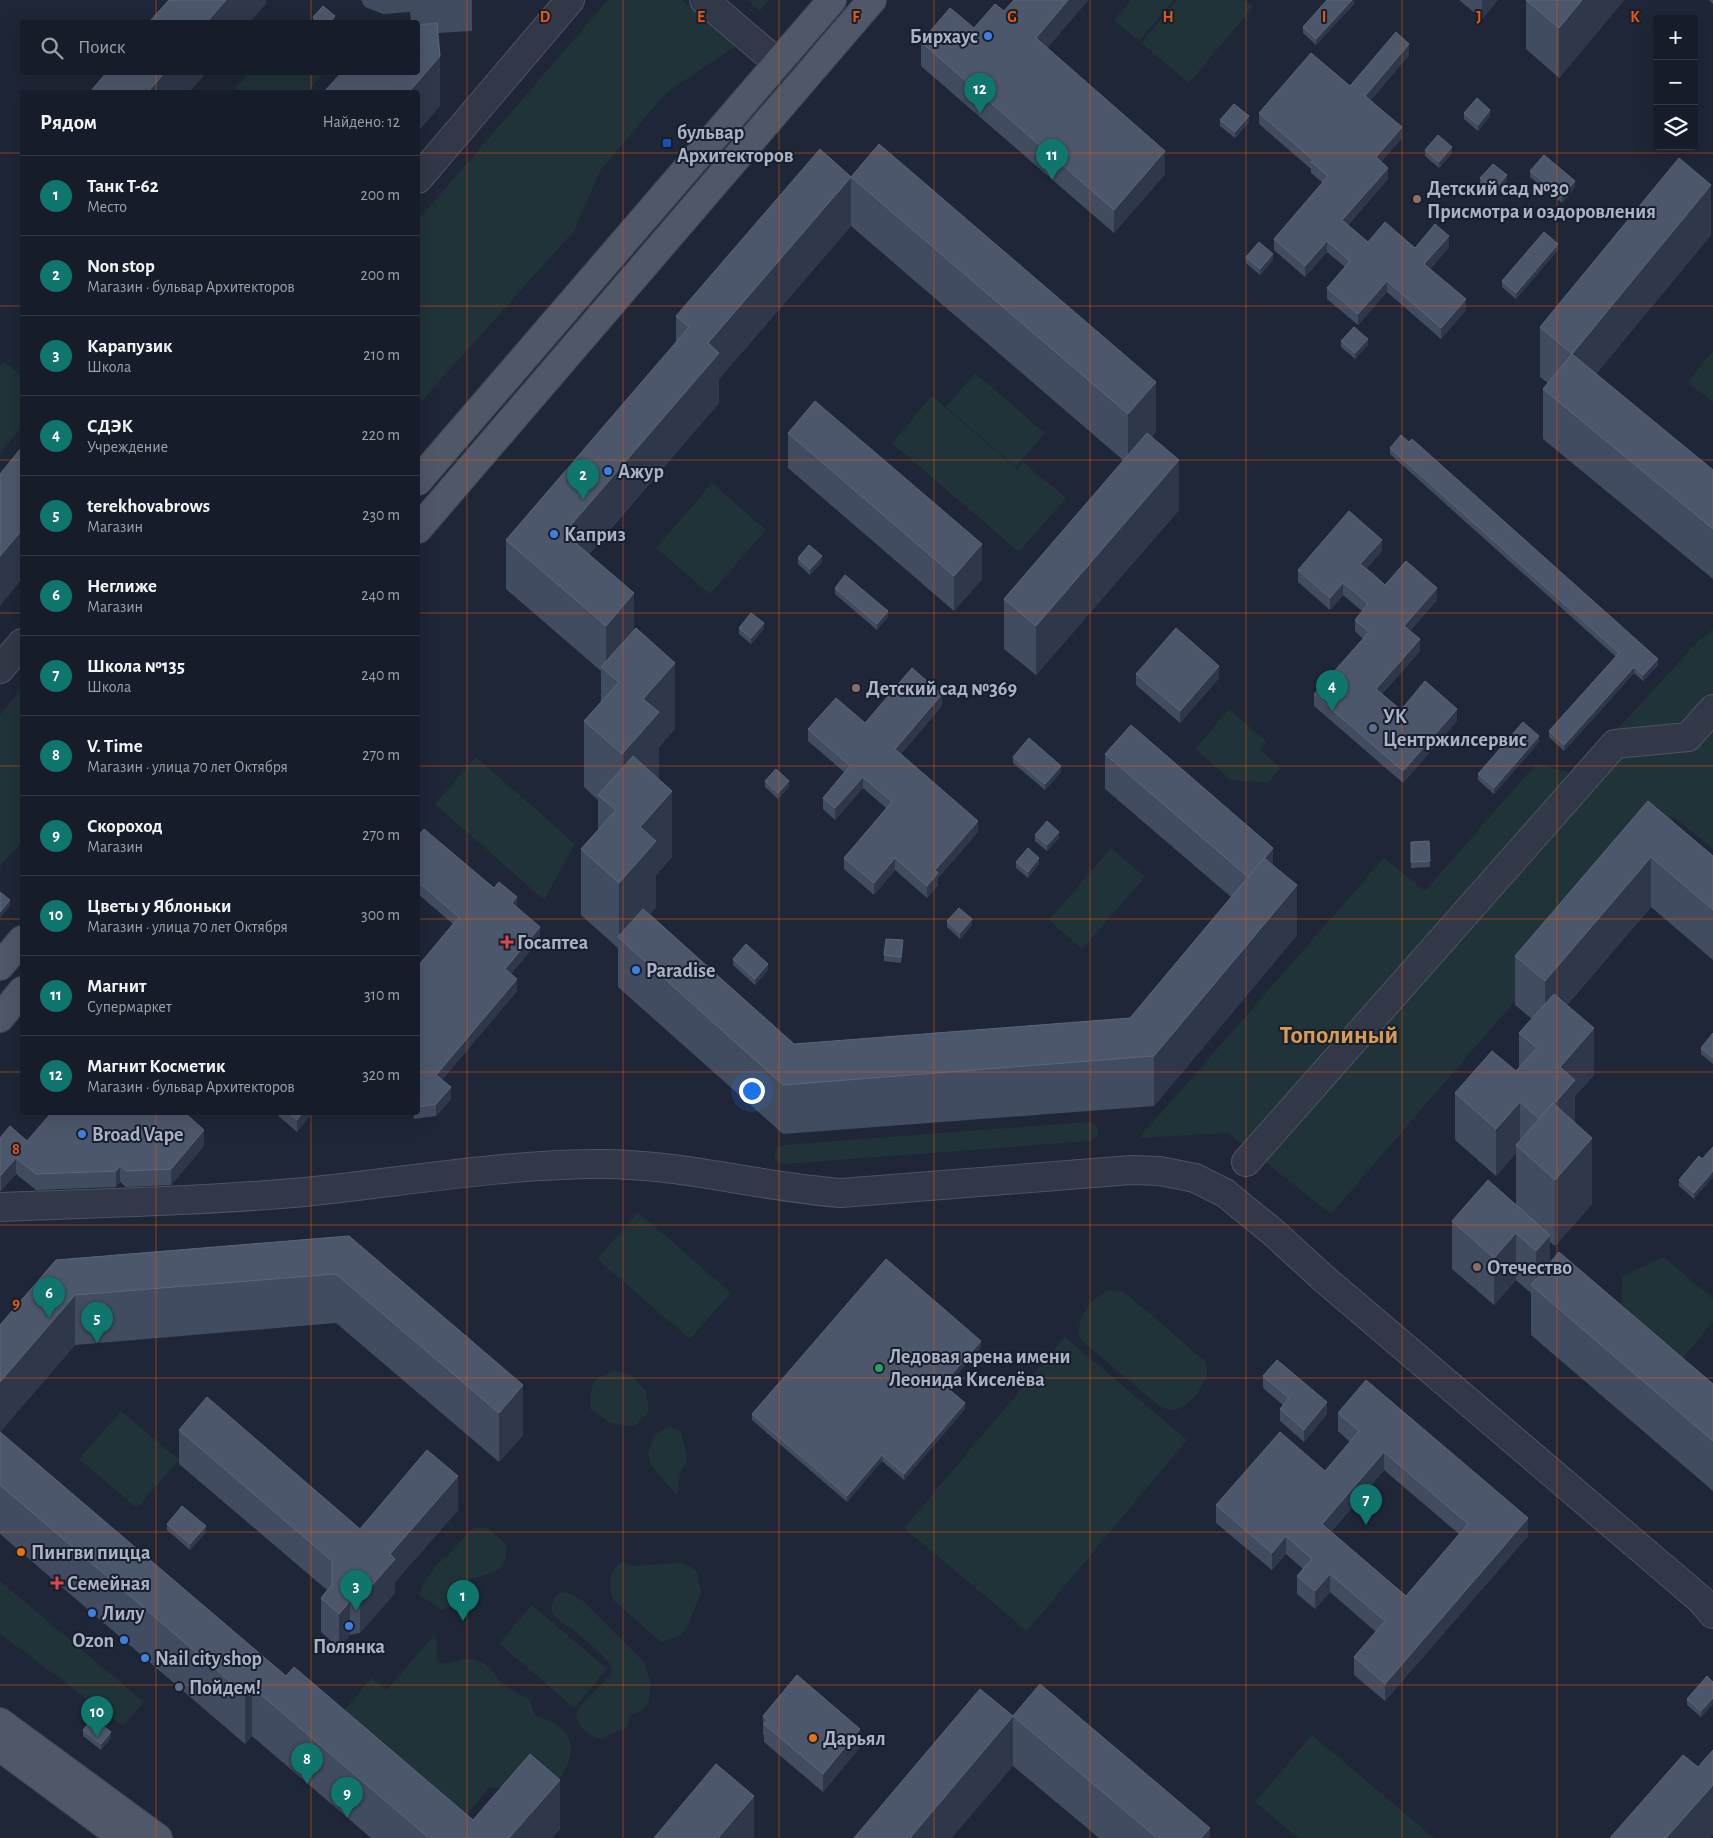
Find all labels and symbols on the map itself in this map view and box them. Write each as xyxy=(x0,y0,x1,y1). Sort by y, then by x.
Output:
text: D xyxy=(540,9,551,25)
text: E xyxy=(697,9,705,25)
text: F xyxy=(852,9,860,25)
text: G xyxy=(1007,9,1017,25)
text: H xyxy=(1162,9,1174,25)
text: I xyxy=(1322,9,1326,25)
text: J xyxy=(1476,9,1482,25)
text: K xyxy=(1630,9,1640,25)
place label: Бирхаус xyxy=(910,27,978,47)
marker: Бирхаус xyxy=(982,30,994,42)
pin: 12 xyxy=(964,73,996,114)
place label: бульвар Архитекторов xyxy=(677,123,794,166)
marker: бульвар Архитекторов xyxy=(661,137,673,149)
pin: 11 xyxy=(1036,139,1068,180)
place label: Детский сад №30 Присмотра и оздоровления xyxy=(1427,179,1656,222)
marker: Детский сад №30 Присмотра и оздоровления xyxy=(1411,193,1423,205)
pin: 2 xyxy=(567,459,599,500)
place label: Ажур xyxy=(618,462,664,482)
marker: Ажур xyxy=(602,465,614,477)
place label: Каприз xyxy=(564,525,626,545)
marker: Каприз xyxy=(548,528,560,540)
pin: 4 xyxy=(1316,670,1348,711)
place label: Детский сад №369 xyxy=(866,679,1017,699)
marker: Детский сад №369 xyxy=(850,682,862,694)
place label: УК Центржилсервис xyxy=(1383,707,1527,750)
marker: УК Центржилсервис xyxy=(1367,722,1379,734)
place label: Госаптеа xyxy=(517,933,589,953)
marker: Госаптеа xyxy=(501,936,513,948)
place label: Paradise xyxy=(646,961,715,981)
marker: Paradise xyxy=(630,964,642,976)
district label: Тополиный xyxy=(1280,1023,1398,1048)
your location xyxy=(739,1078,765,1104)
place label: Broad Vape xyxy=(92,1125,183,1145)
marker: Broad Vape xyxy=(76,1128,88,1140)
text: 8 xyxy=(12,1141,20,1157)
place label: Отечество xyxy=(1487,1258,1572,1278)
marker: Отечество xyxy=(1471,1261,1483,1273)
pin: 6 xyxy=(33,1277,65,1318)
text: 9 xyxy=(12,1295,20,1311)
pin: 5 xyxy=(81,1302,113,1343)
place label: Ледовая арена имени Леонида Киселёва xyxy=(889,1347,1071,1390)
marker: Ледовая арена имени Леонида Киселёва xyxy=(873,1362,885,1374)
pin: 7 xyxy=(1350,1484,1382,1525)
place label: Пингви пицца xyxy=(31,1543,151,1563)
marker: Пингви пицца xyxy=(15,1546,27,1558)
pin: 3 xyxy=(340,1570,372,1611)
place label: Семейная xyxy=(67,1574,150,1594)
marker: Семейная xyxy=(51,1577,63,1589)
pin: 1 xyxy=(447,1580,479,1621)
place label: Лилу xyxy=(102,1604,144,1624)
marker: Лилу xyxy=(86,1607,98,1619)
marker: Полянка xyxy=(343,1620,355,1632)
place label: Ozon xyxy=(72,1631,114,1651)
marker: Ozon xyxy=(118,1634,130,1646)
place label: Полянка xyxy=(313,1637,386,1657)
place label: Nail city shop xyxy=(155,1649,262,1669)
marker: Nail city shop xyxy=(139,1652,151,1664)
place label: Пойдем! xyxy=(189,1678,261,1698)
marker: Пойдем! xyxy=(173,1681,185,1693)
pin: 10 xyxy=(81,1696,113,1737)
place label: Дарьял xyxy=(823,1729,886,1749)
marker: Дарьял xyxy=(807,1732,819,1744)
pin: 8 xyxy=(291,1743,323,1784)
pin: 9 xyxy=(331,1777,363,1818)

